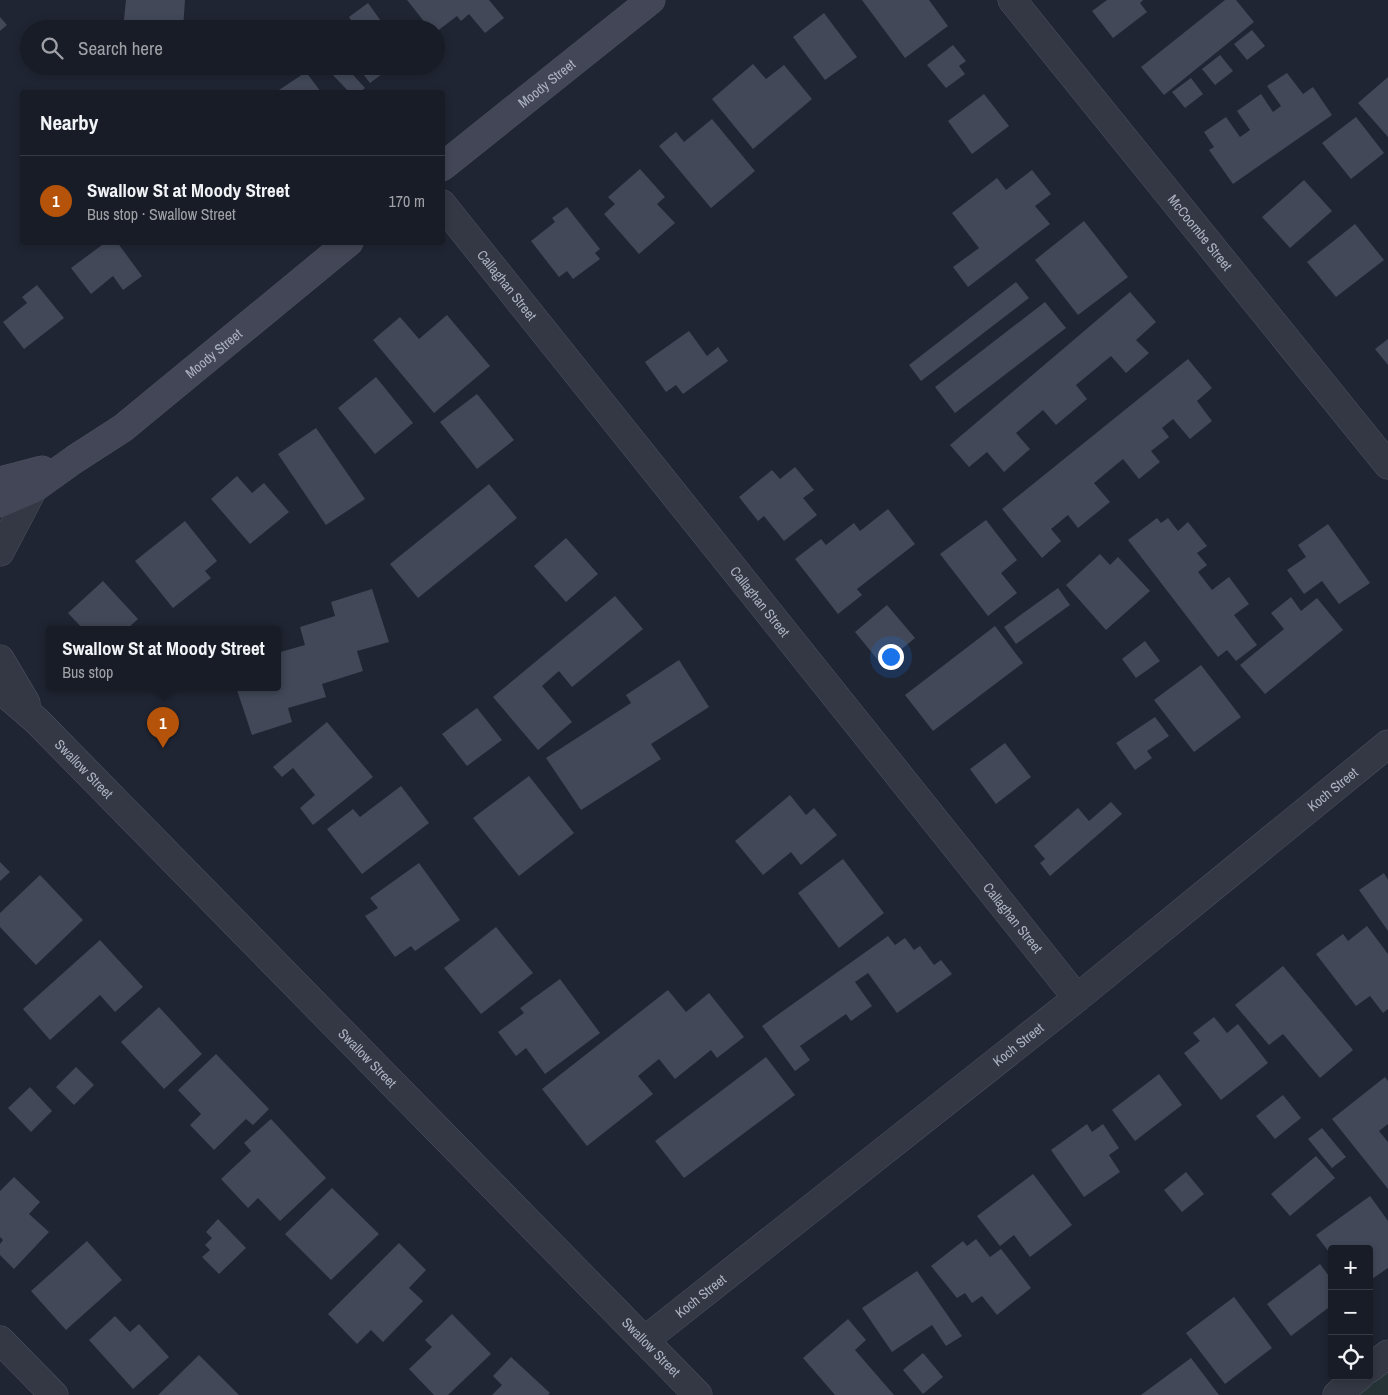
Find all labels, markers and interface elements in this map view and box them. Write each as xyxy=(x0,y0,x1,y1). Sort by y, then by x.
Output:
search box xyxy=(20,20,445,75)
icon: search xyxy=(38,34,66,62)
text: Search here xyxy=(78,35,163,61)
street label: Moody Street xyxy=(514,55,579,112)
text: Nearby xyxy=(40,108,98,137)
text: Swallow St at Moody Street xyxy=(87,177,290,203)
text: 1 xyxy=(52,190,60,212)
text: 170 m xyxy=(389,190,425,212)
street label: McCoombe Street xyxy=(1164,191,1236,274)
text: Bus stop · Swallow Street xyxy=(87,203,236,225)
street label: Callaghan Street xyxy=(473,246,541,324)
street label: Moody Street xyxy=(182,325,246,382)
street label: Callaghan Street xyxy=(726,562,794,641)
popup xyxy=(46,626,281,691)
text: Swallow St at Moody Street xyxy=(62,635,265,661)
your location xyxy=(878,644,904,670)
text: Bus stop xyxy=(62,661,113,683)
pin: 1 xyxy=(147,707,179,748)
street label: Swallow Street xyxy=(51,735,117,802)
street label: Koch Street xyxy=(1304,763,1362,815)
street label: Callaghan Street xyxy=(979,879,1047,957)
street label: Koch Street xyxy=(989,1019,1047,1070)
street label: Swallow Street xyxy=(334,1025,401,1092)
map controls xyxy=(1328,1245,1373,1380)
button: + xyxy=(1328,1245,1373,1290)
street label: Koch Street xyxy=(672,1270,730,1322)
button: − xyxy=(1328,1290,1373,1335)
street label: Swallow Street xyxy=(618,1314,684,1381)
button: locate xyxy=(1328,1335,1373,1380)

